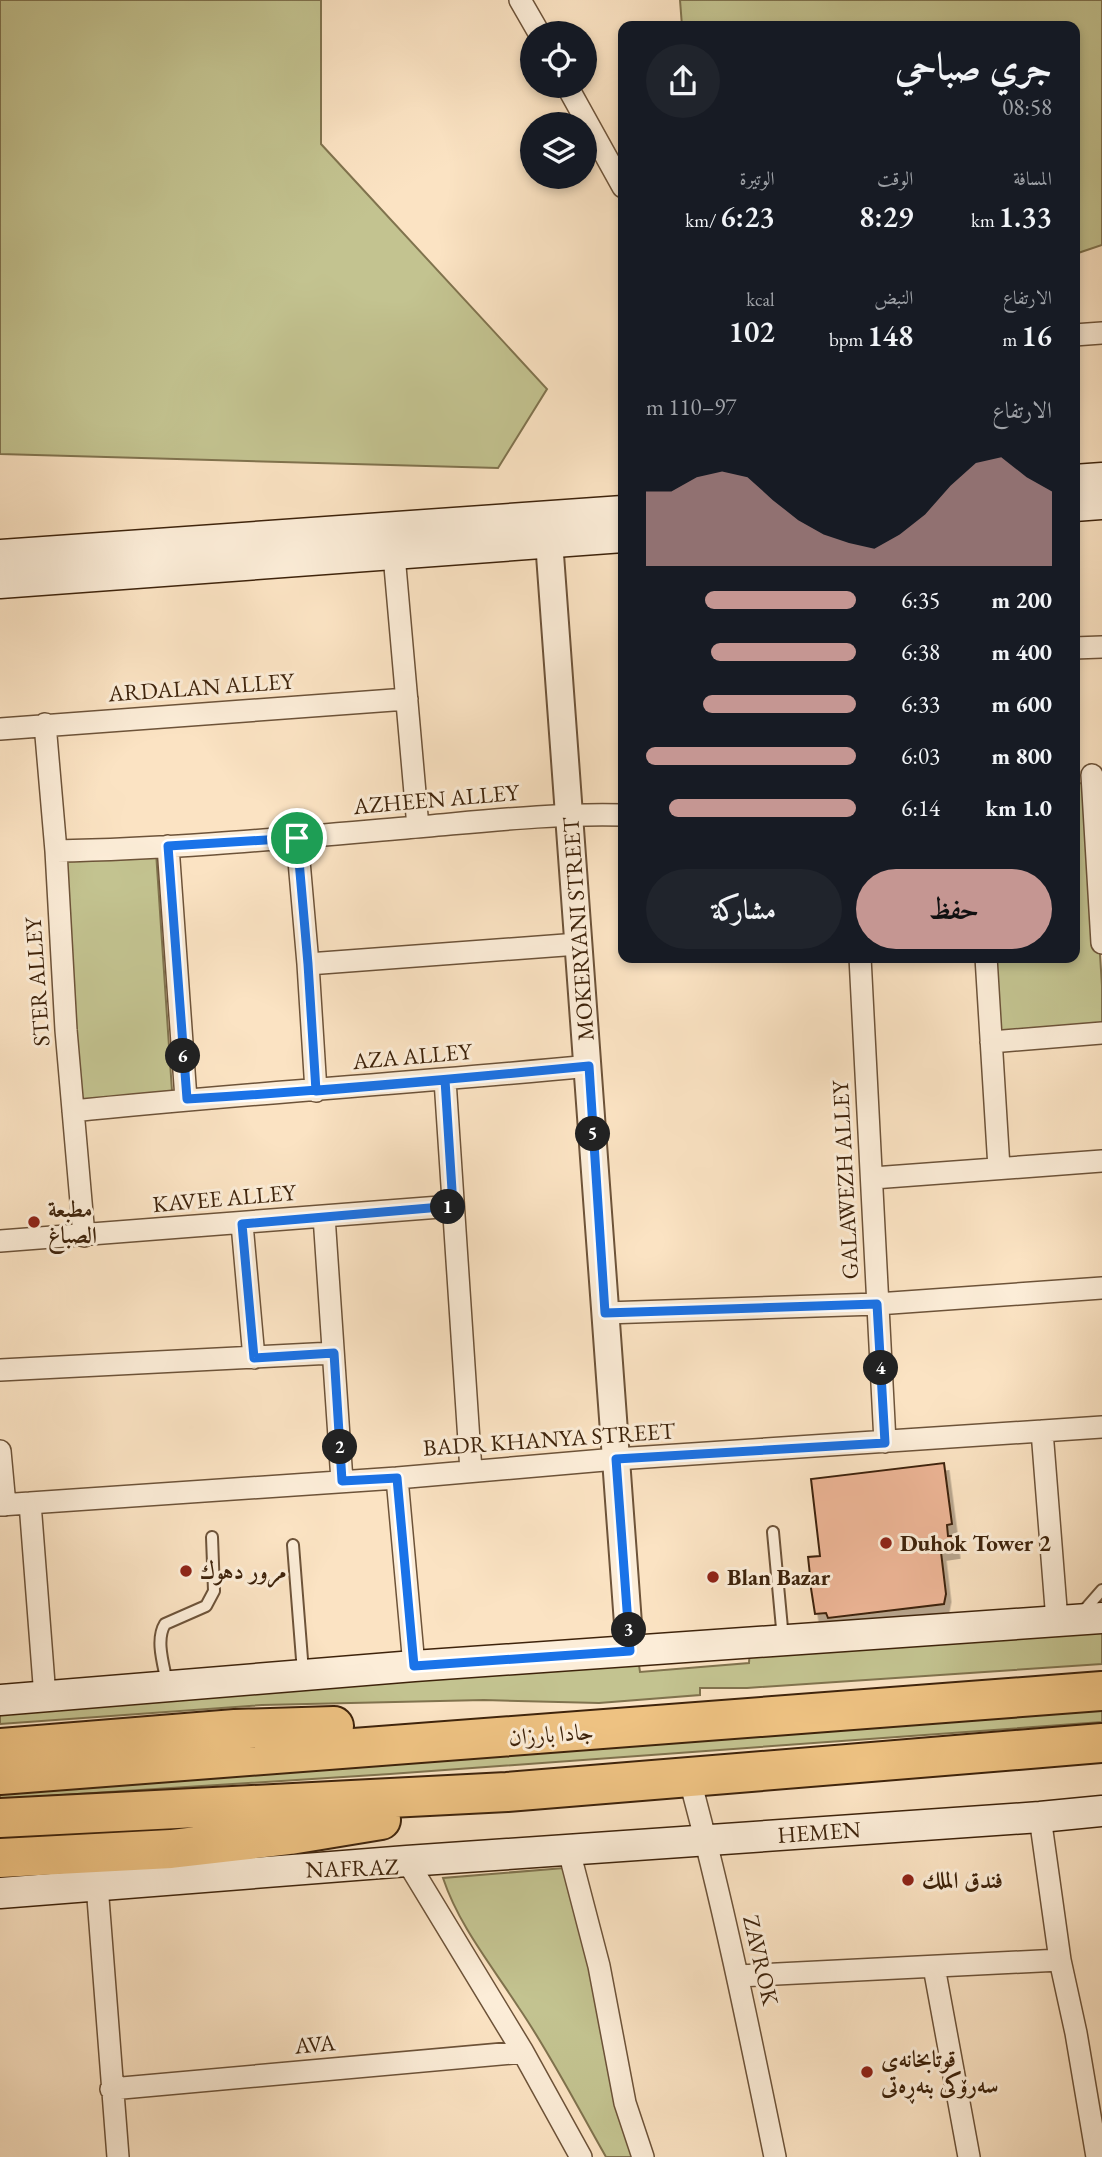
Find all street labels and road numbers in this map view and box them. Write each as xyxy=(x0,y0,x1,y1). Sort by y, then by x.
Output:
street label: ARDALAN ALLEY xyxy=(106,665,297,709)
street label: AZHEEN ALLEY xyxy=(351,777,522,821)
street label: MOKERYANI STREET xyxy=(555,816,601,1042)
street label: STER ALLEY xyxy=(17,915,56,1047)
street label: AZA ALLEY xyxy=(350,1036,474,1076)
street label: GALAWEZH ALLEY xyxy=(825,1078,865,1280)
street label: KAVEE ALLEY xyxy=(151,1177,298,1219)
street label: BADR KHANYA STREET xyxy=(422,1415,677,1463)
street label: جادا بارزان xyxy=(507,1716,595,1752)
street label: HEMEN xyxy=(776,1814,862,1850)
street label: NAFRAZ xyxy=(305,1851,399,1885)
street label: ZAVROK xyxy=(736,1912,786,2008)
street label: AVA xyxy=(292,2027,338,2061)

